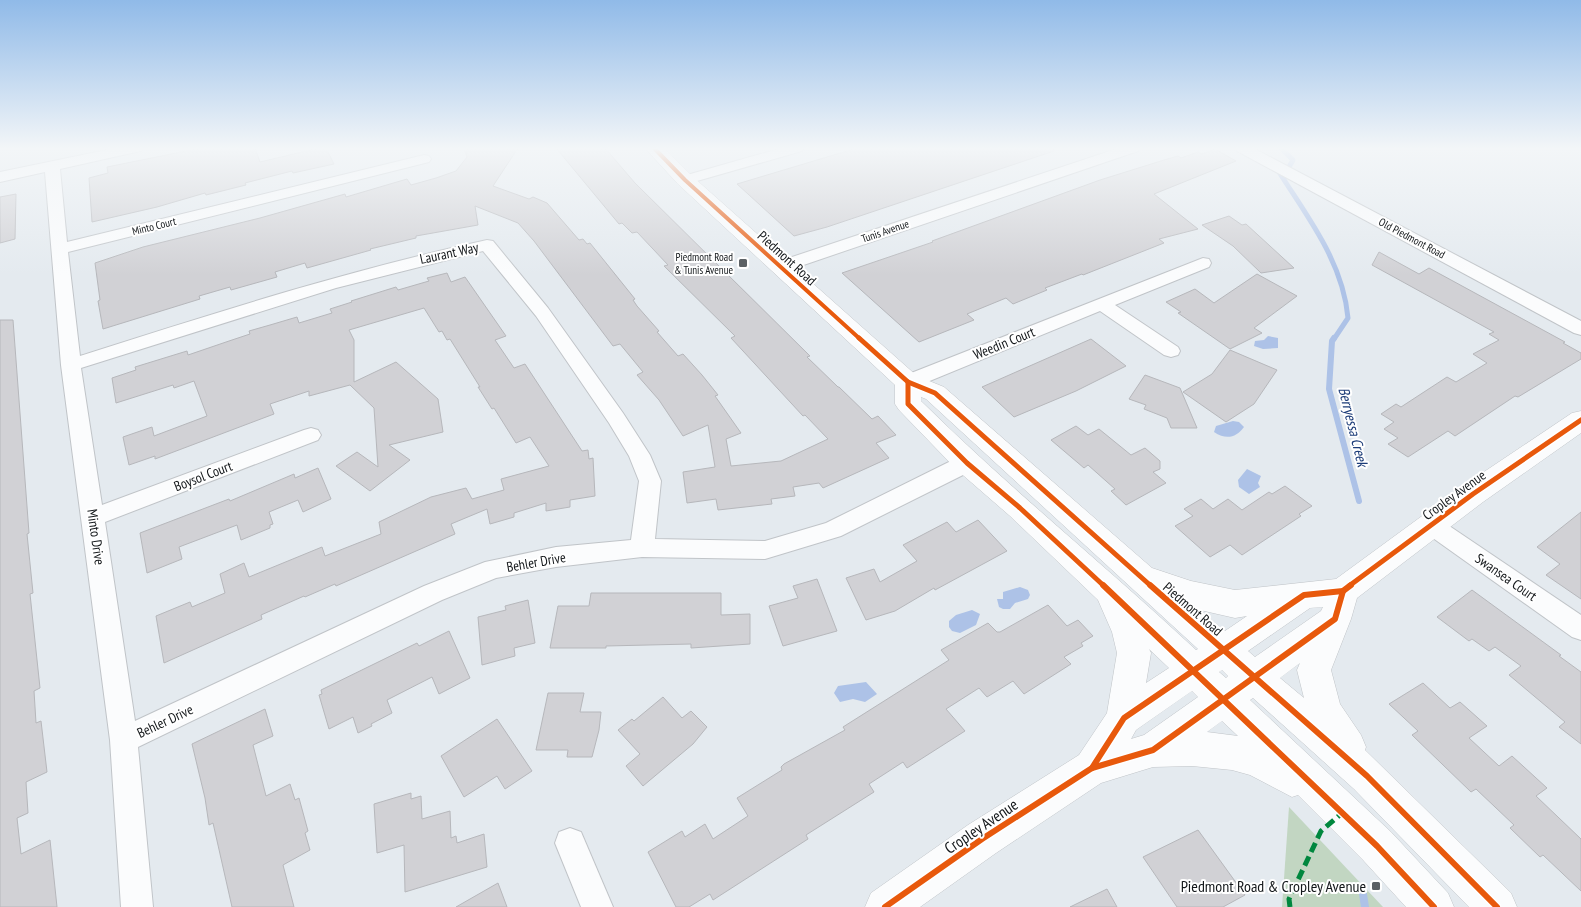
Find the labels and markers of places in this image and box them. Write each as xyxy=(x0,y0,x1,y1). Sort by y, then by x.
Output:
place label: Piedmont Road & Tunis Avenue xyxy=(674,250,733,277)
marker: Piedmont Road & Tunis Avenue xyxy=(737,257,749,269)
place label: Piedmont Road & Cropley Avenue xyxy=(1181,876,1366,896)
marker: Piedmont Road & Cropley Avenue xyxy=(1370,880,1382,892)

